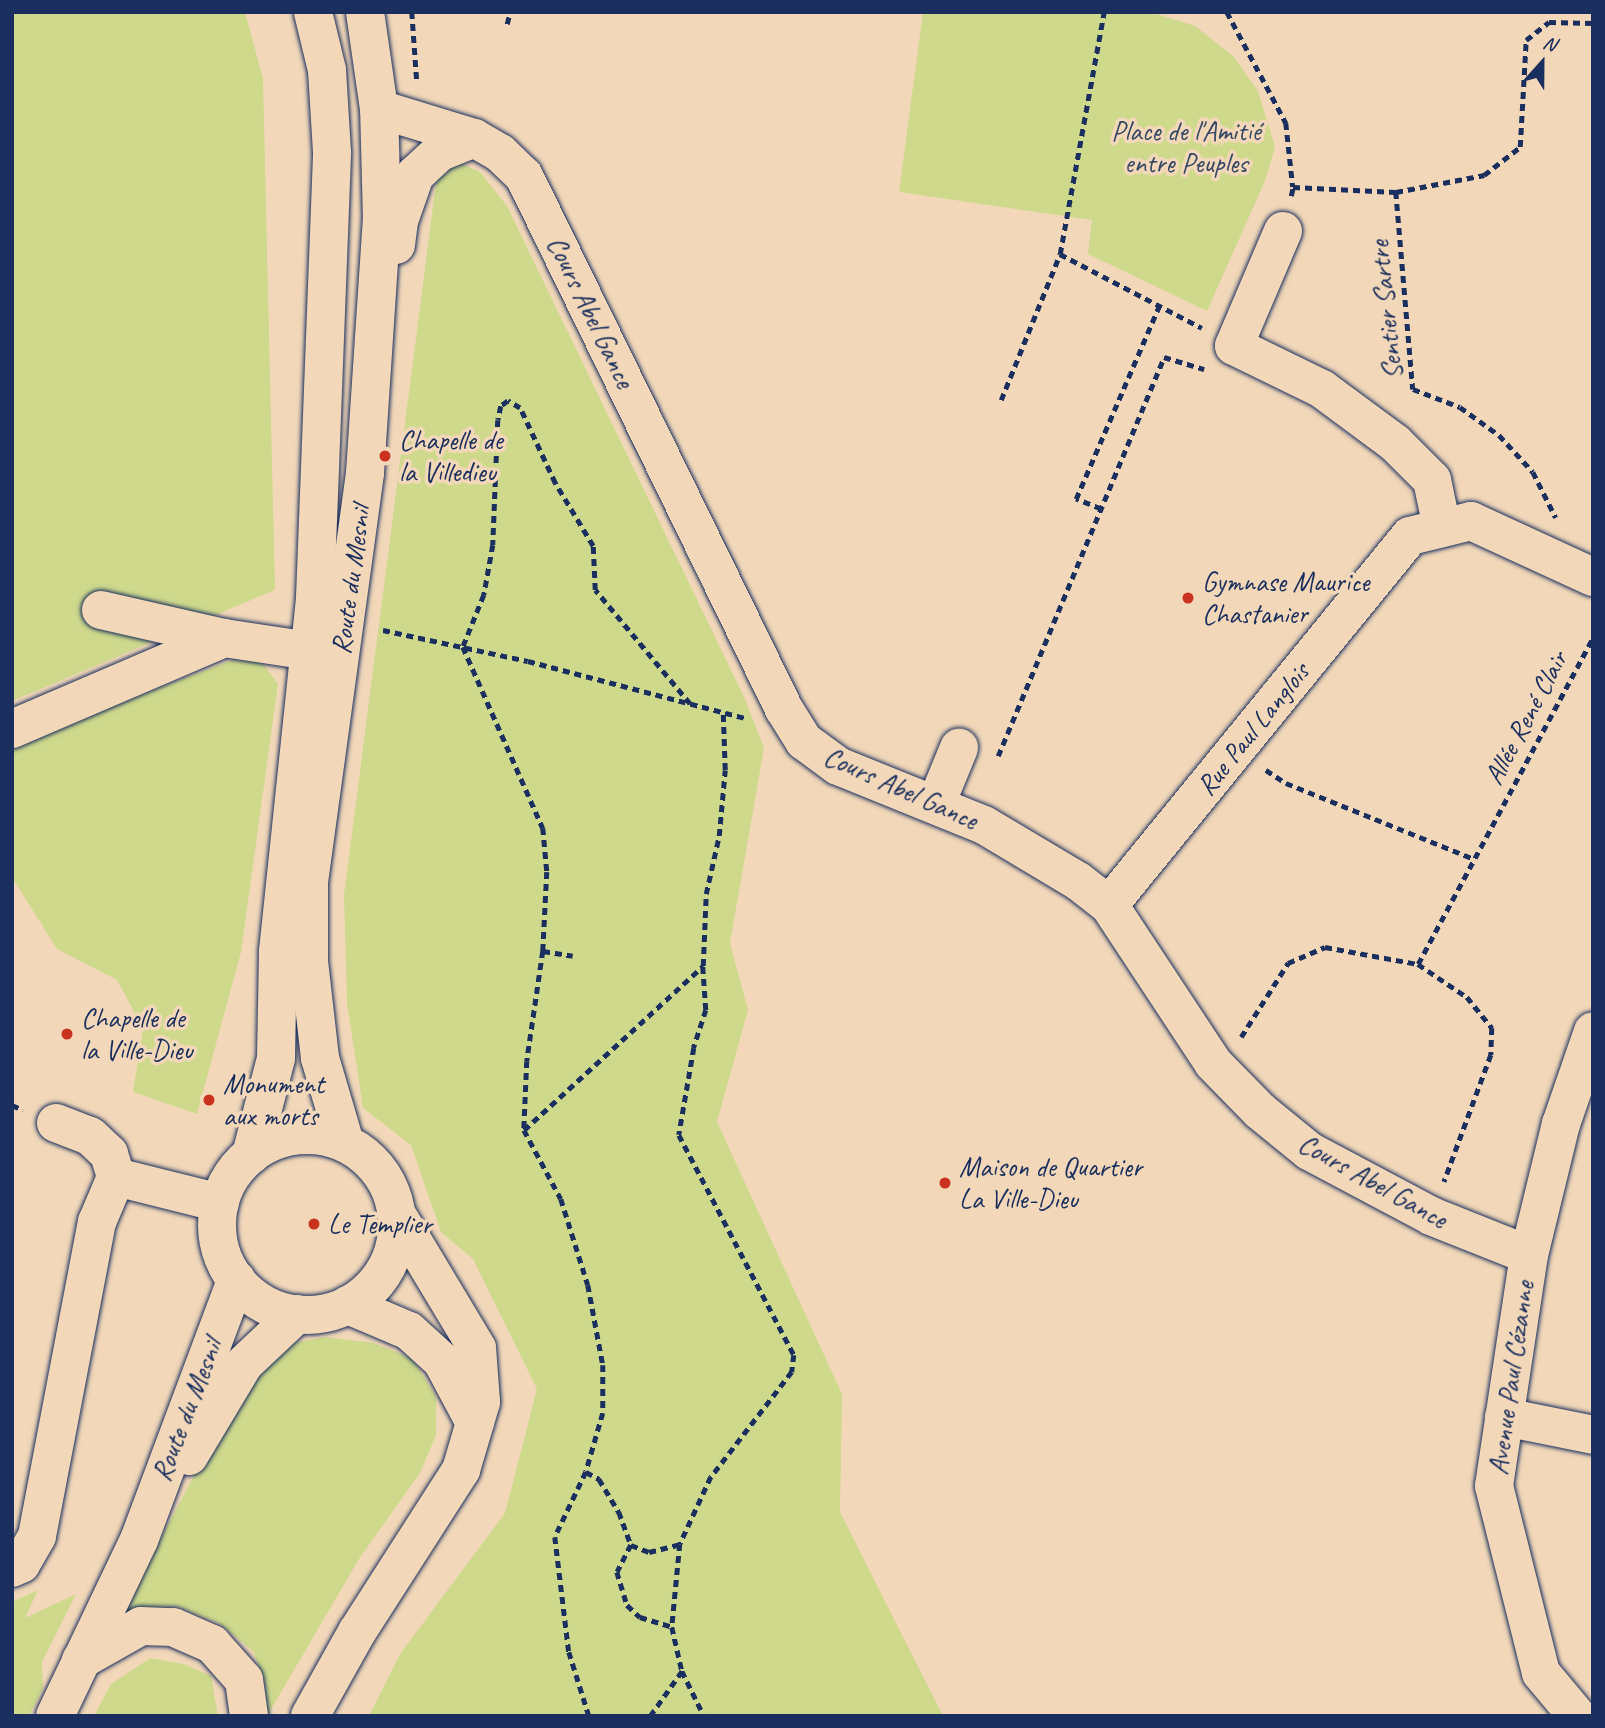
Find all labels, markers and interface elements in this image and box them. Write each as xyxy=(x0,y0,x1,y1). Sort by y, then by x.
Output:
north arrow xyxy=(1507,28,1577,98)
text: N xyxy=(1540,30,1559,57)
park label: Place de l'Amitié entre Peuples xyxy=(1111,114,1261,180)
street label: Cours Abel Gance xyxy=(540,231,642,393)
street label: Sentier Sartre xyxy=(1362,239,1410,381)
place label: Chapelle de la Villedieu xyxy=(399,423,503,489)
marker: Chapelle de la Villedieu xyxy=(377,448,393,464)
street label: Route du Mesnil xyxy=(324,504,378,656)
place label: Gymnase Maurice Chastanier xyxy=(1202,565,1370,631)
marker: Gymnase Maurice Chastanier xyxy=(1180,590,1196,606)
street label: Allée René Clair xyxy=(1477,645,1575,791)
street label: Rue Paul Langlois xyxy=(1189,655,1317,803)
street label: Cours Abel Gance xyxy=(819,739,983,837)
place label: Chapelle de la Ville-Dieu xyxy=(81,1001,193,1067)
marker: Chapelle de la Ville-Dieu xyxy=(59,1026,75,1042)
place label: Monument aux morts xyxy=(223,1067,324,1133)
marker: Monument aux morts xyxy=(201,1092,217,1108)
street label: Cours Abel Gance xyxy=(1293,1127,1453,1235)
place label: Maison de Quartier La Ville-Dieu xyxy=(959,1150,1142,1216)
marker: Maison de Quartier La Ville-Dieu xyxy=(937,1175,953,1191)
place label: Le Templier xyxy=(328,1207,431,1241)
marker: Le Templier xyxy=(306,1216,322,1232)
street label: Avenue Paul Cézanne xyxy=(1481,1279,1541,1477)
street label: Route du Mesnil xyxy=(145,1334,229,1486)

